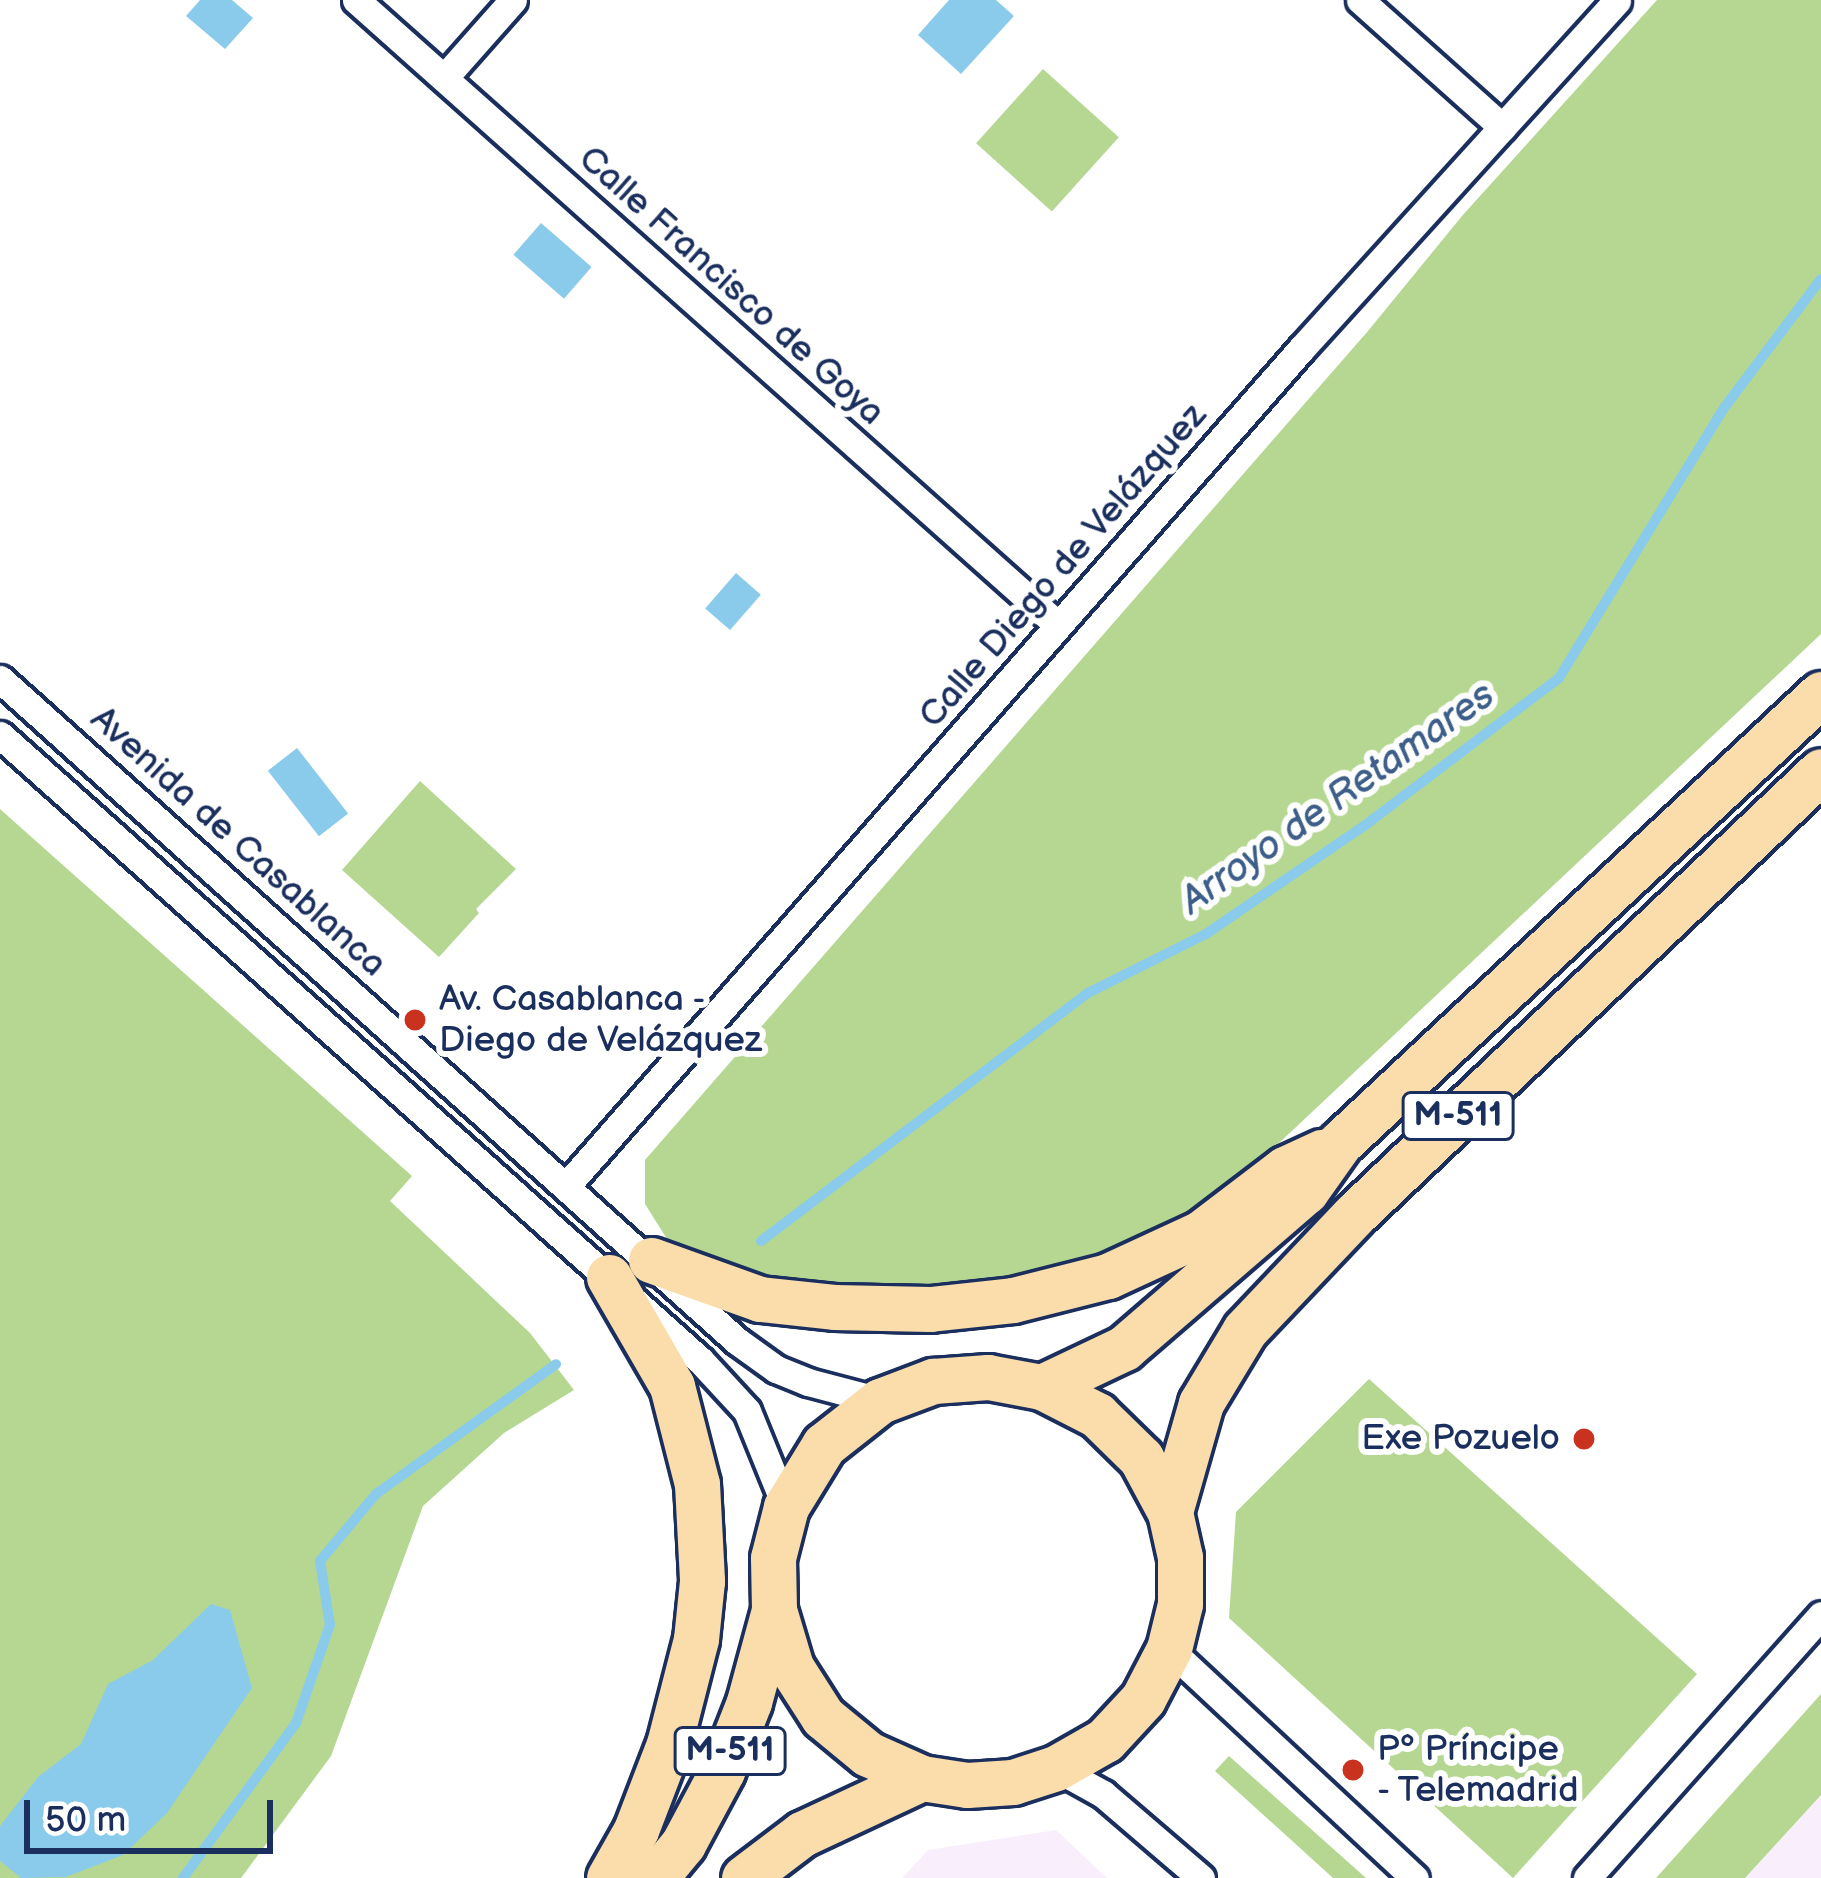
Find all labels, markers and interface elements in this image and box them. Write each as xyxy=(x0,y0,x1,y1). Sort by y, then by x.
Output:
street label: Calle Francisco de Goya xyxy=(569,137,893,435)
street label: Calle Diego de Velázquez xyxy=(910,395,1216,737)
water label: Arroyo de Retamares xyxy=(1172,673,1504,925)
street label: Avenida de Casablanca xyxy=(81,698,395,986)
place label: Av. Casablanca - Diego de Velázquez xyxy=(439,977,763,1062)
marker: Av. Casablanca - Diego de Velázquez xyxy=(402,1007,428,1033)
road number: M-511 xyxy=(1401,1089,1515,1143)
place label: Exe Pozuelo xyxy=(1361,1417,1560,1461)
marker: Exe Pozuelo xyxy=(1571,1426,1597,1452)
road number: M-511 xyxy=(673,1724,787,1778)
place label: Pº Príncipe - Telemadrid xyxy=(1377,1727,1581,1812)
marker: Pº Príncipe - Telemadrid xyxy=(1340,1757,1366,1783)
scale bar xyxy=(30,1776,279,1850)
text: 50 m xyxy=(45,1799,126,1842)

